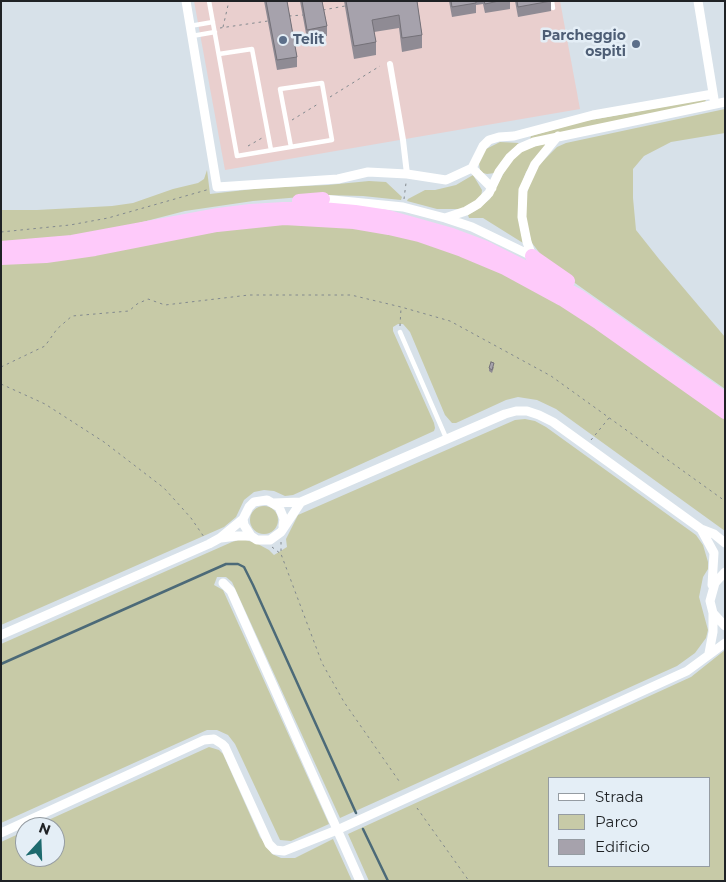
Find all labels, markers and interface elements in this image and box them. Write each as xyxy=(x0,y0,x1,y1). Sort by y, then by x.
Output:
place label: Parcheggio ospiti xyxy=(542,28,626,60)
place label: Telit xyxy=(293,32,324,48)
marker: Telit xyxy=(277,34,289,46)
marker: Parcheggio ospiti xyxy=(630,38,642,50)
legend xyxy=(548,777,711,867)
text: Strada xyxy=(595,787,644,806)
text: Parco xyxy=(595,812,638,831)
north arrow xyxy=(15,817,65,867)
text: N xyxy=(36,818,53,839)
text: Edificio xyxy=(595,837,650,856)

